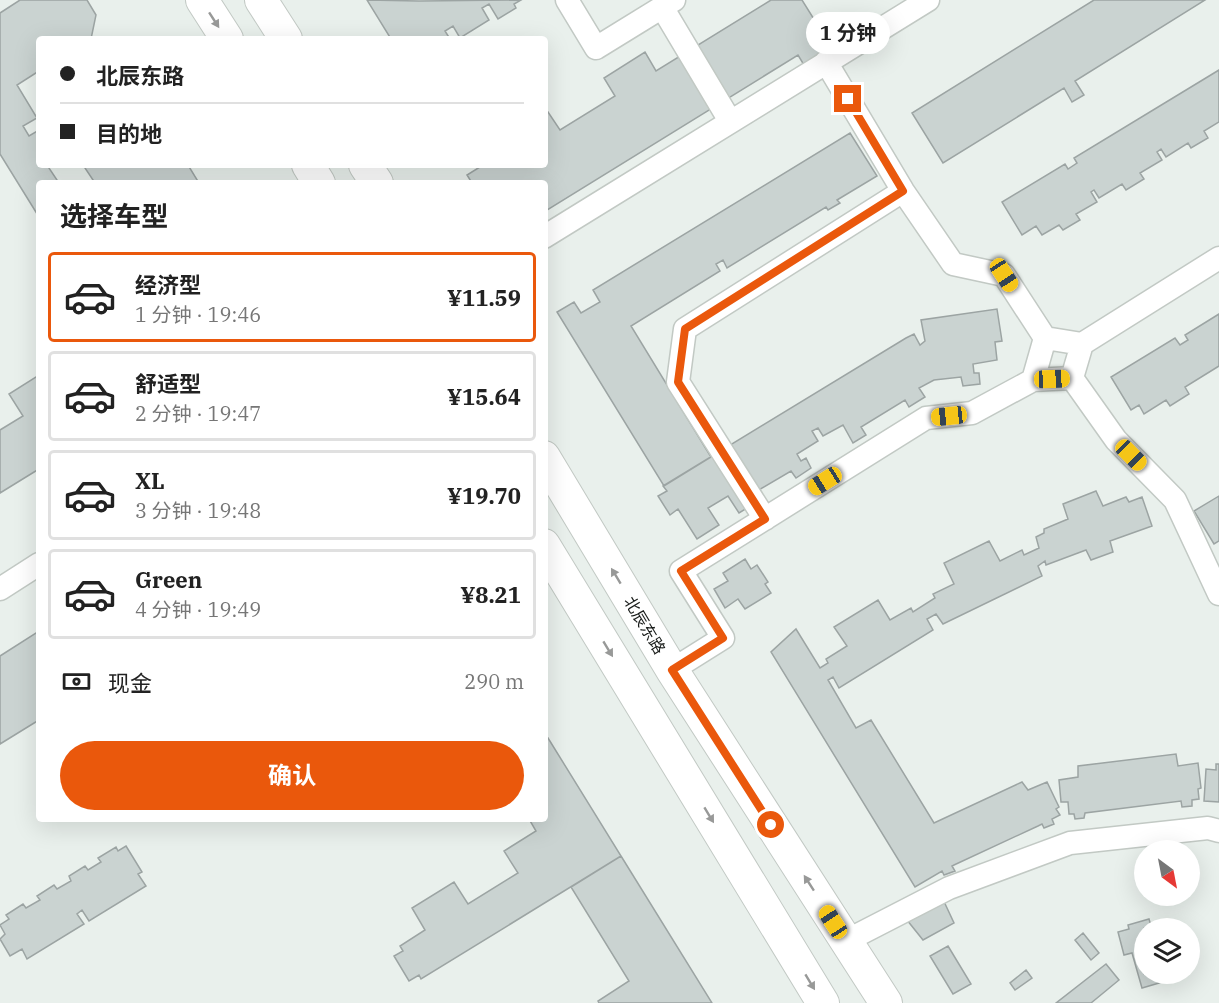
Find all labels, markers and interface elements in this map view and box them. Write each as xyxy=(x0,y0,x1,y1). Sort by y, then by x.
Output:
one-way arrow xyxy=(209,11,220,28)
callout: 1 分钟 xyxy=(806,12,890,54)
text: 1 分钟 xyxy=(820,19,876,46)
text: 北辰东路 xyxy=(96,61,184,90)
route end xyxy=(834,85,861,112)
text: 目的地 xyxy=(96,119,162,148)
text: 选择车型 xyxy=(60,198,168,233)
car xyxy=(987,255,1021,295)
icon: car xyxy=(63,270,117,324)
text: 经济型 xyxy=(135,270,201,299)
text: ¥11.59 xyxy=(447,283,521,312)
text: 1 分钟 · 19:46 xyxy=(135,301,261,328)
icon: car xyxy=(63,369,117,423)
text: 舒适型 xyxy=(135,369,201,398)
car xyxy=(1034,369,1070,389)
text: ¥15.64 xyxy=(447,382,521,411)
text: 2 分钟 · 19:47 xyxy=(135,400,261,427)
car xyxy=(930,405,968,427)
car xyxy=(1112,436,1150,474)
car xyxy=(805,464,845,498)
text: XL xyxy=(135,466,165,495)
icon: car xyxy=(63,468,117,522)
text: ¥19.70 xyxy=(447,481,521,510)
text: 3 分钟 · 19:48 xyxy=(135,497,261,524)
text: Green xyxy=(135,565,202,594)
icon: car xyxy=(63,567,117,621)
one-way arrow xyxy=(610,568,621,584)
text: ¥8.21 xyxy=(460,580,521,609)
street label: 北辰东路 xyxy=(620,592,670,658)
text: 4 分钟 · 19:49 xyxy=(135,596,261,623)
one-way arrow xyxy=(602,641,613,657)
icon: cash xyxy=(60,665,93,698)
text: 现金 xyxy=(108,668,152,697)
text: 290 m xyxy=(464,668,524,695)
button: 确认 xyxy=(60,741,524,810)
one-way arrow xyxy=(704,807,715,823)
route start xyxy=(757,811,784,838)
north arrow xyxy=(1134,840,1200,906)
map controls xyxy=(1134,840,1200,984)
one-way arrow xyxy=(803,875,814,891)
car xyxy=(816,902,850,942)
button: layers xyxy=(1134,918,1200,984)
one-way arrow xyxy=(805,974,816,990)

